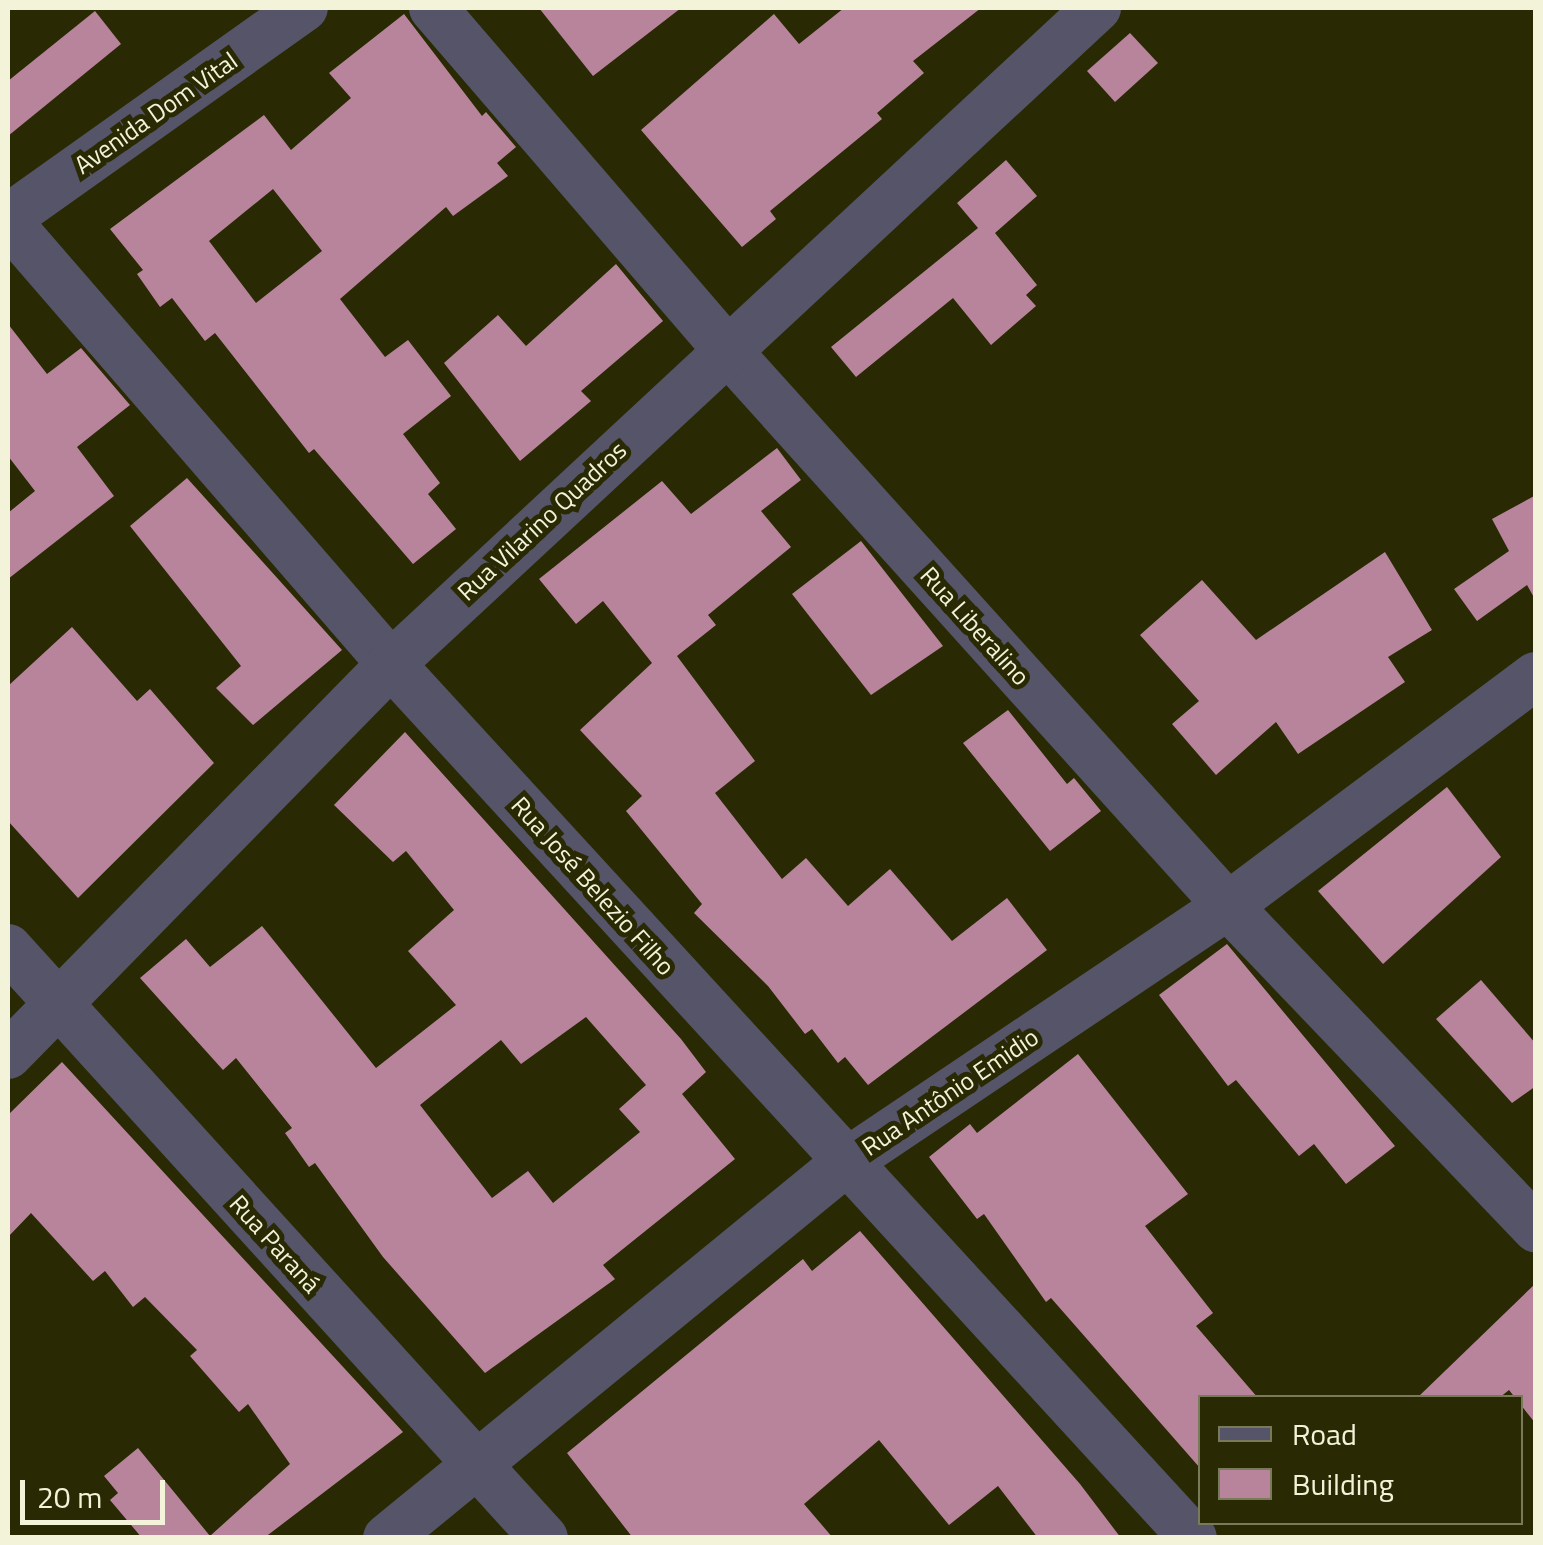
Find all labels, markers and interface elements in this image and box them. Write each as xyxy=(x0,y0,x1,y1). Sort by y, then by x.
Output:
street label: Avenida Dom Vital xyxy=(69,46,243,180)
street label: Rua Vilarino Quadros xyxy=(451,435,633,607)
street label: Rua Liberalino xyxy=(914,561,1036,691)
street label: Rua José Belezio Filho xyxy=(505,791,681,981)
street label: Rua Antônio Emidio xyxy=(856,1022,1044,1162)
street label: Rua Paraná xyxy=(223,1189,327,1299)
legend xyxy=(1198,1395,1523,1525)
text: Road xyxy=(1292,1411,1357,1457)
scale bar xyxy=(25,1460,170,1522)
text: Building xyxy=(1292,1461,1394,1507)
text: 20 m xyxy=(37,1474,102,1520)

